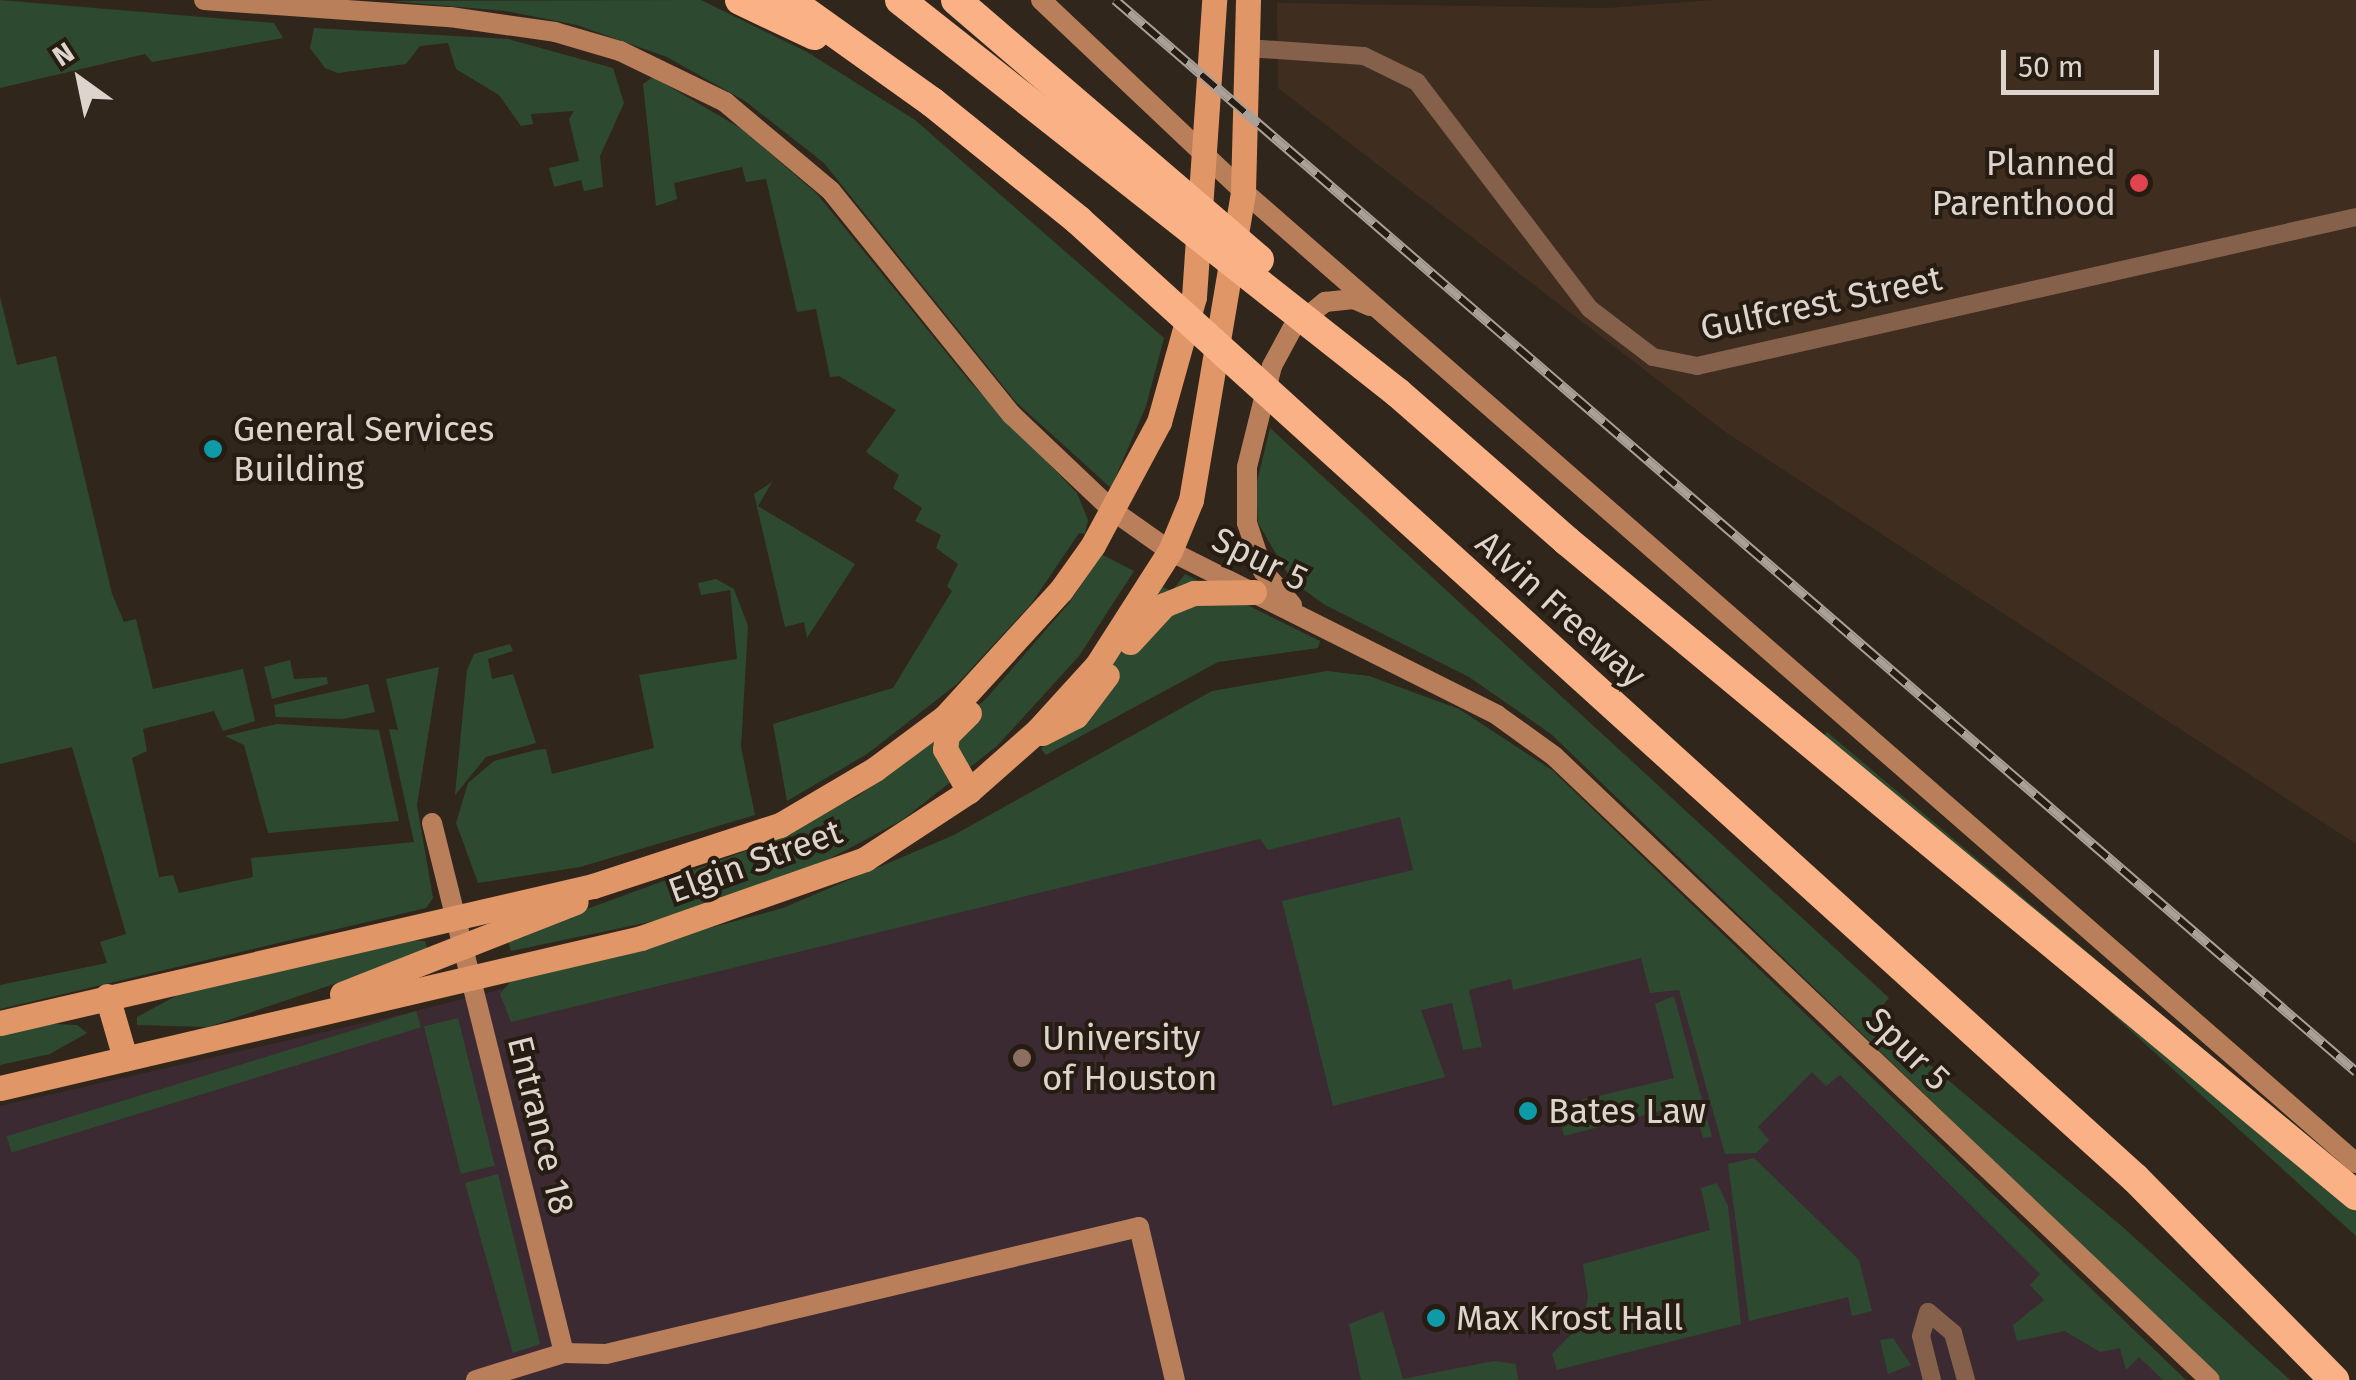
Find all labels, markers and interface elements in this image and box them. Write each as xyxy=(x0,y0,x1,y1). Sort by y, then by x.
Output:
north arrow xyxy=(30,30,130,130)
scale bar xyxy=(2006,30,2164,92)
text: N xyxy=(47,36,80,73)
text: 50 m xyxy=(2018,49,2083,85)
place label: Planned Parenthood xyxy=(1932,142,2116,224)
marker: Planned Parenthood xyxy=(2126,170,2152,196)
street label: Gulfcrest Street xyxy=(1697,257,1945,349)
place label: General Services Building xyxy=(233,408,494,490)
marker: General Services Building xyxy=(202,438,224,460)
street label: Spur 5 xyxy=(1206,518,1314,600)
street label: Alvin Freeway xyxy=(1468,522,1654,696)
street label: Elgin Street xyxy=(663,810,847,912)
street label: Spur 5 xyxy=(1857,999,1959,1099)
place label: University of Houston xyxy=(1042,1017,1217,1099)
street label: Entrance 18 xyxy=(499,1032,583,1218)
marker: University of Houston xyxy=(1011,1047,1033,1069)
place label: Bates Law xyxy=(1548,1090,1706,1132)
marker: Bates Law xyxy=(1517,1100,1539,1122)
place label: Max Krost Hall xyxy=(1456,1297,1683,1339)
marker: Max Krost Hall xyxy=(1425,1307,1447,1329)

